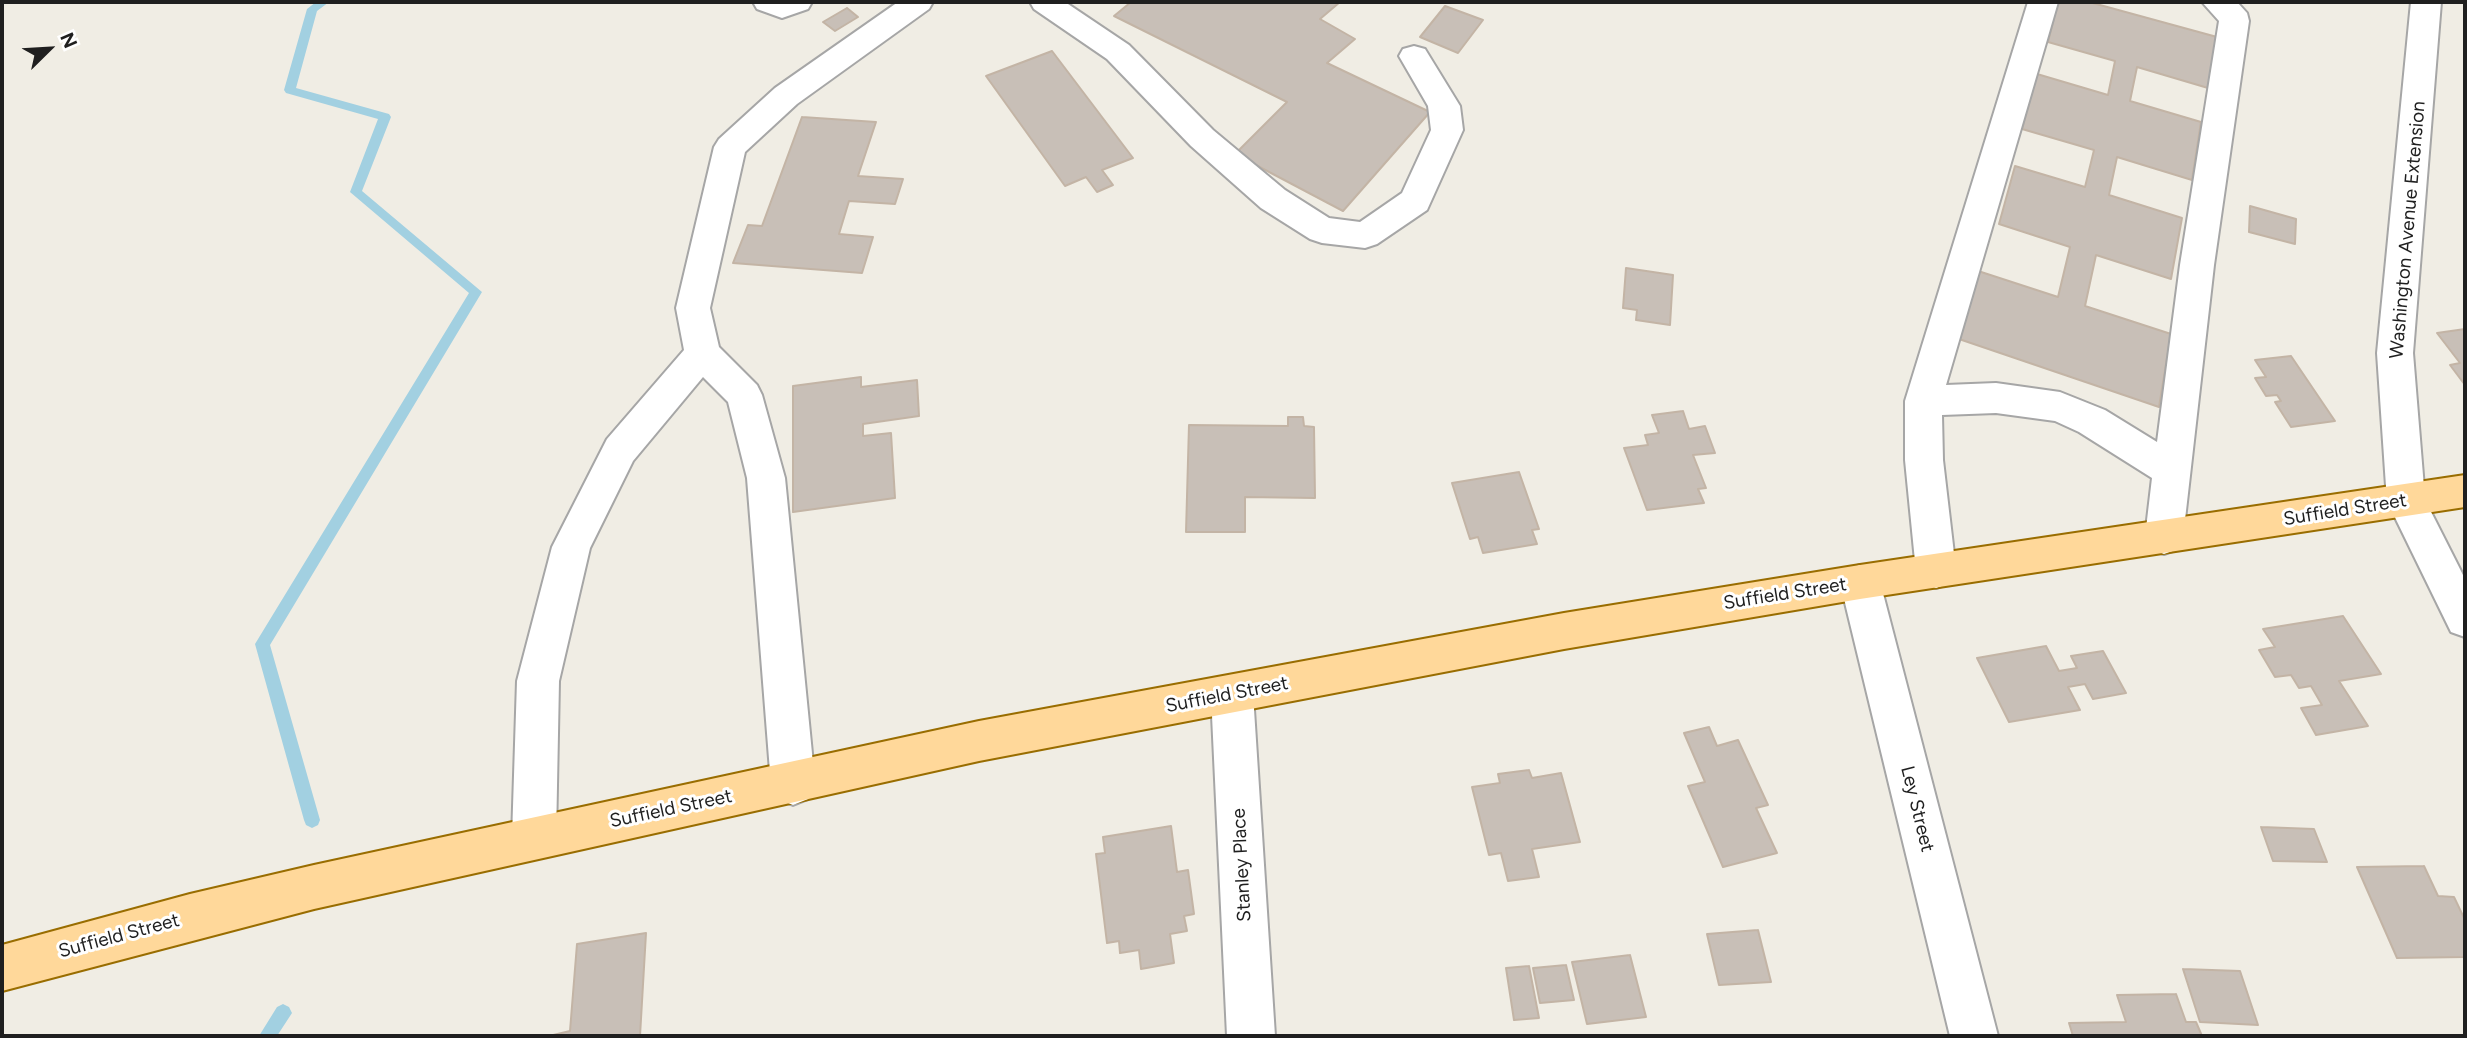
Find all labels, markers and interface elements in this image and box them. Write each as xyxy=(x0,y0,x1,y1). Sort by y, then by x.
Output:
north arrow xyxy=(14,14,84,84)
text: N xyxy=(55,29,82,52)
street label: Washington Avenue Extension xyxy=(2385,100,2431,360)
street label: Suffield Street xyxy=(2282,489,2408,531)
street label: Suffield Street xyxy=(1722,573,1848,615)
street label: Suffield Street xyxy=(1164,672,1290,718)
street label: Ley Street xyxy=(1895,764,1939,854)
street label: Suffield Street xyxy=(608,785,734,833)
street label: Stanley Place xyxy=(1228,808,1256,922)
street label: Suffield Street xyxy=(56,909,182,963)

